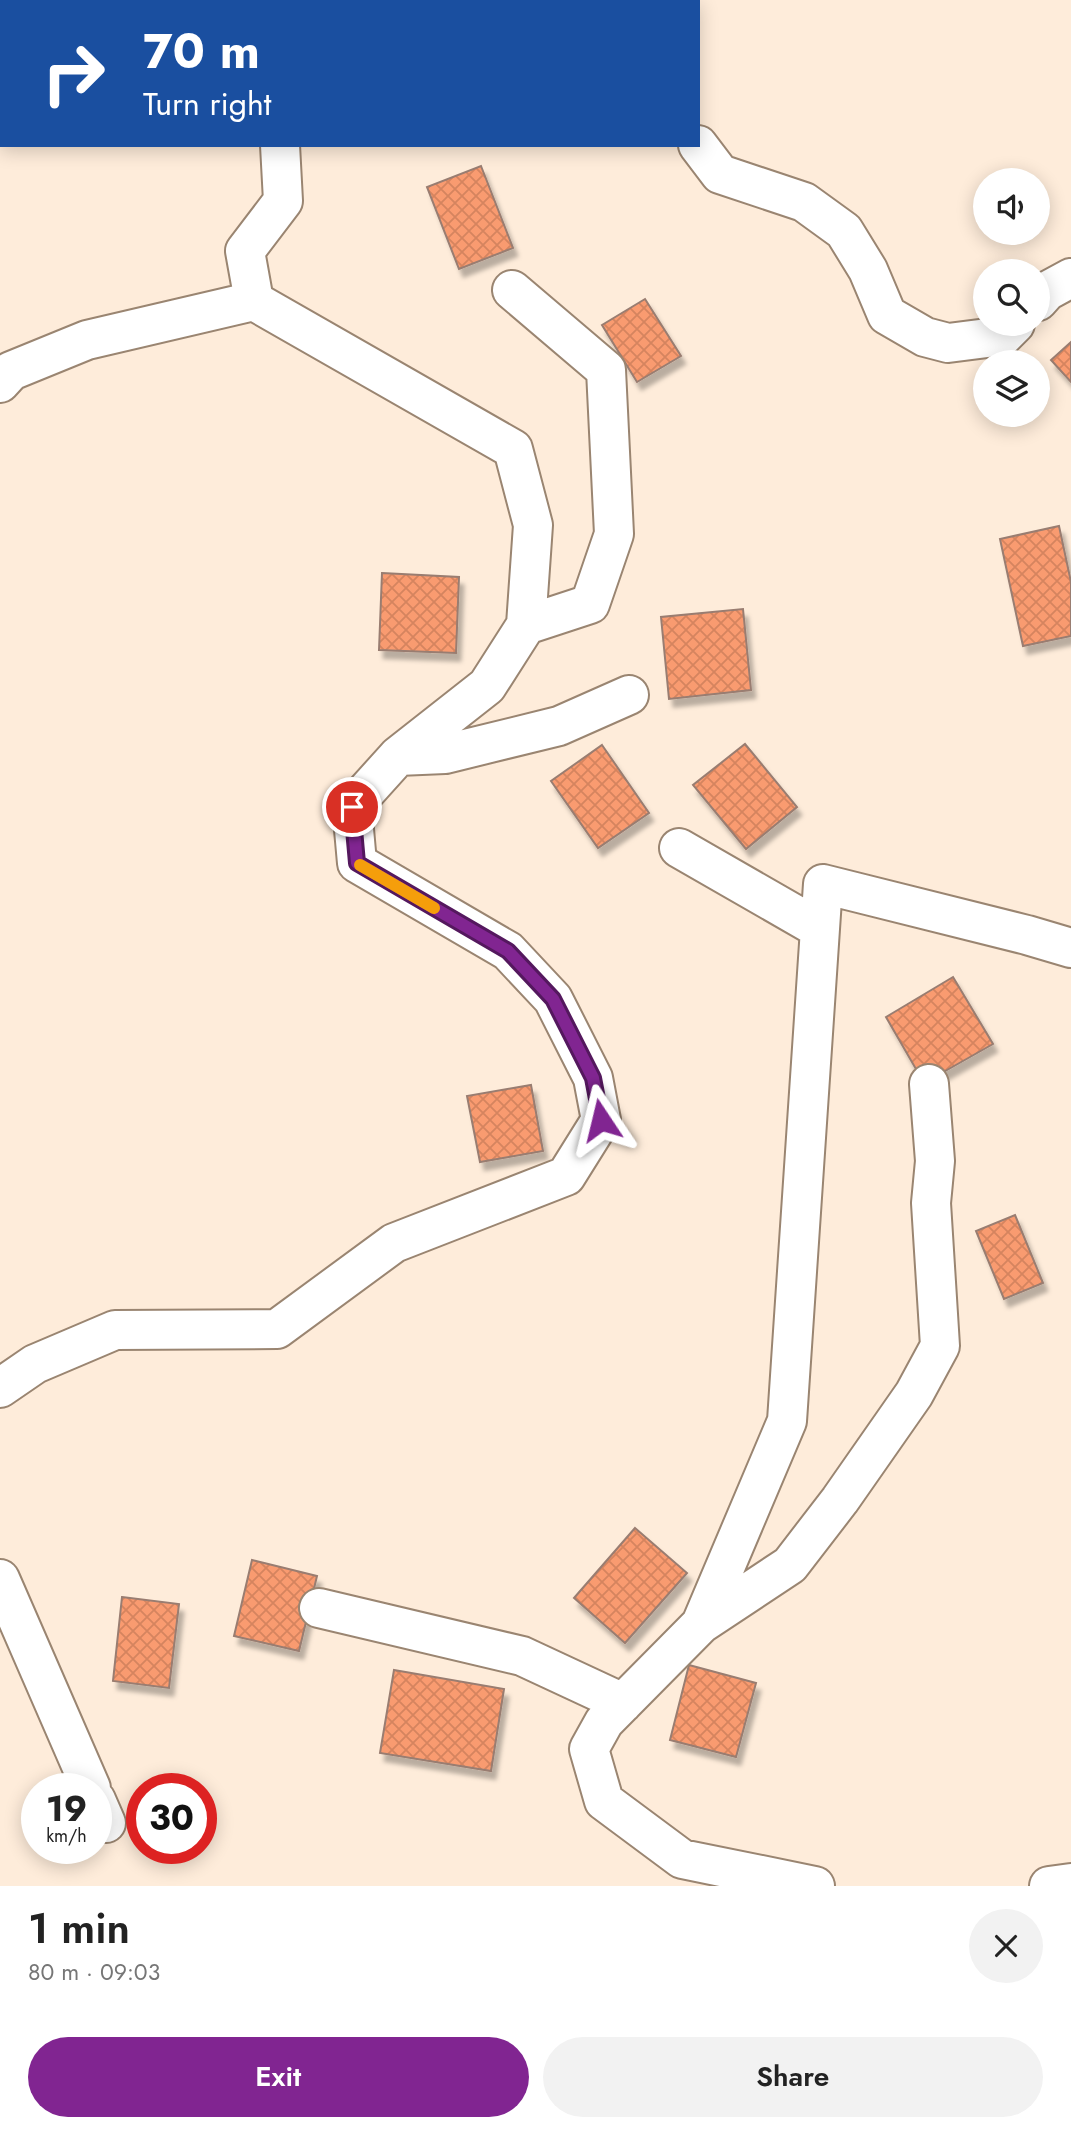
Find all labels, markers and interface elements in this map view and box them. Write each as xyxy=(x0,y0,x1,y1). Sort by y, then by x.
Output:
text: 70 m xyxy=(143,16,260,86)
icon: right xyxy=(28,28,119,119)
text: Turn right xyxy=(143,81,272,127)
map controls xyxy=(973,168,1050,427)
button: sound xyxy=(973,168,1050,245)
button: search xyxy=(973,259,1050,336)
button: layers xyxy=(973,350,1050,427)
pin xyxy=(322,777,382,837)
icon: arrive xyxy=(333,788,371,826)
position arrow xyxy=(564,1083,638,1157)
speed limit sign: 30 xyxy=(126,1773,217,1864)
text: 19 xyxy=(46,1784,87,1834)
text: km/h xyxy=(46,1823,87,1849)
text: 1 min xyxy=(28,1898,130,1959)
button: close xyxy=(969,1909,1043,1983)
text: 80 m · 09:03 xyxy=(28,1955,160,1989)
button: Exit xyxy=(28,2037,529,2117)
button: Share xyxy=(543,2037,1043,2117)

